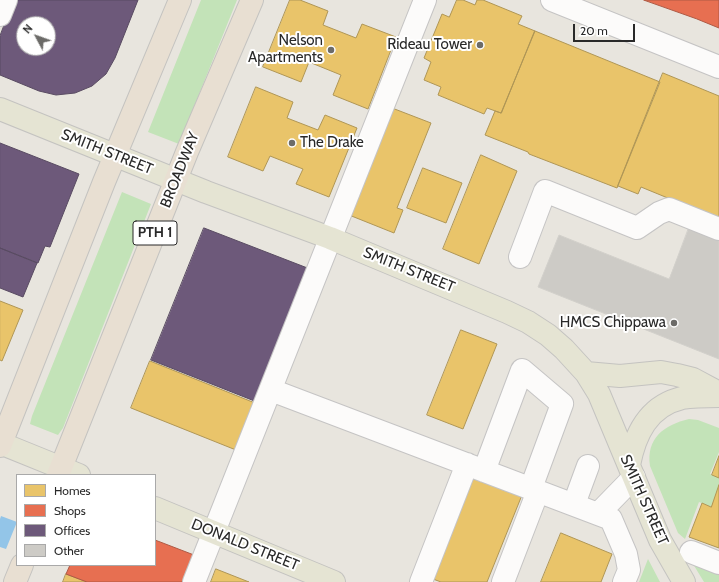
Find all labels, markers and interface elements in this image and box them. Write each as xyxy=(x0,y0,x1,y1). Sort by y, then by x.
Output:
north arrow xyxy=(16,16,56,56)
scale bar xyxy=(575,16,637,42)
text: N xyxy=(20,21,36,36)
text: 20 m xyxy=(580,23,608,38)
place label: Nelson Apartments xyxy=(248,32,323,67)
place label: Rideau Tower xyxy=(387,36,472,54)
marker: Rideau Tower xyxy=(475,40,485,50)
marker: Nelson Apartments xyxy=(326,45,336,55)
street label: SMITH STREET xyxy=(59,125,155,179)
street label: BROADWAY xyxy=(157,130,203,210)
place label: The Drake xyxy=(300,134,364,152)
marker: The Drake xyxy=(287,138,297,148)
road number: PTH 1 xyxy=(133,221,177,245)
street label: SMITH STREET xyxy=(361,243,457,297)
place label: HMCS Chippawa xyxy=(560,314,666,332)
marker: HMCS Chippawa xyxy=(669,318,679,328)
street label: SMITH STREET xyxy=(616,452,672,548)
legend xyxy=(16,474,156,566)
text: Homes xyxy=(54,483,91,498)
text: Shops xyxy=(54,503,86,518)
street label: DONALD STREET xyxy=(189,515,301,575)
text: Offices xyxy=(54,523,90,538)
text: Other xyxy=(54,543,84,558)

